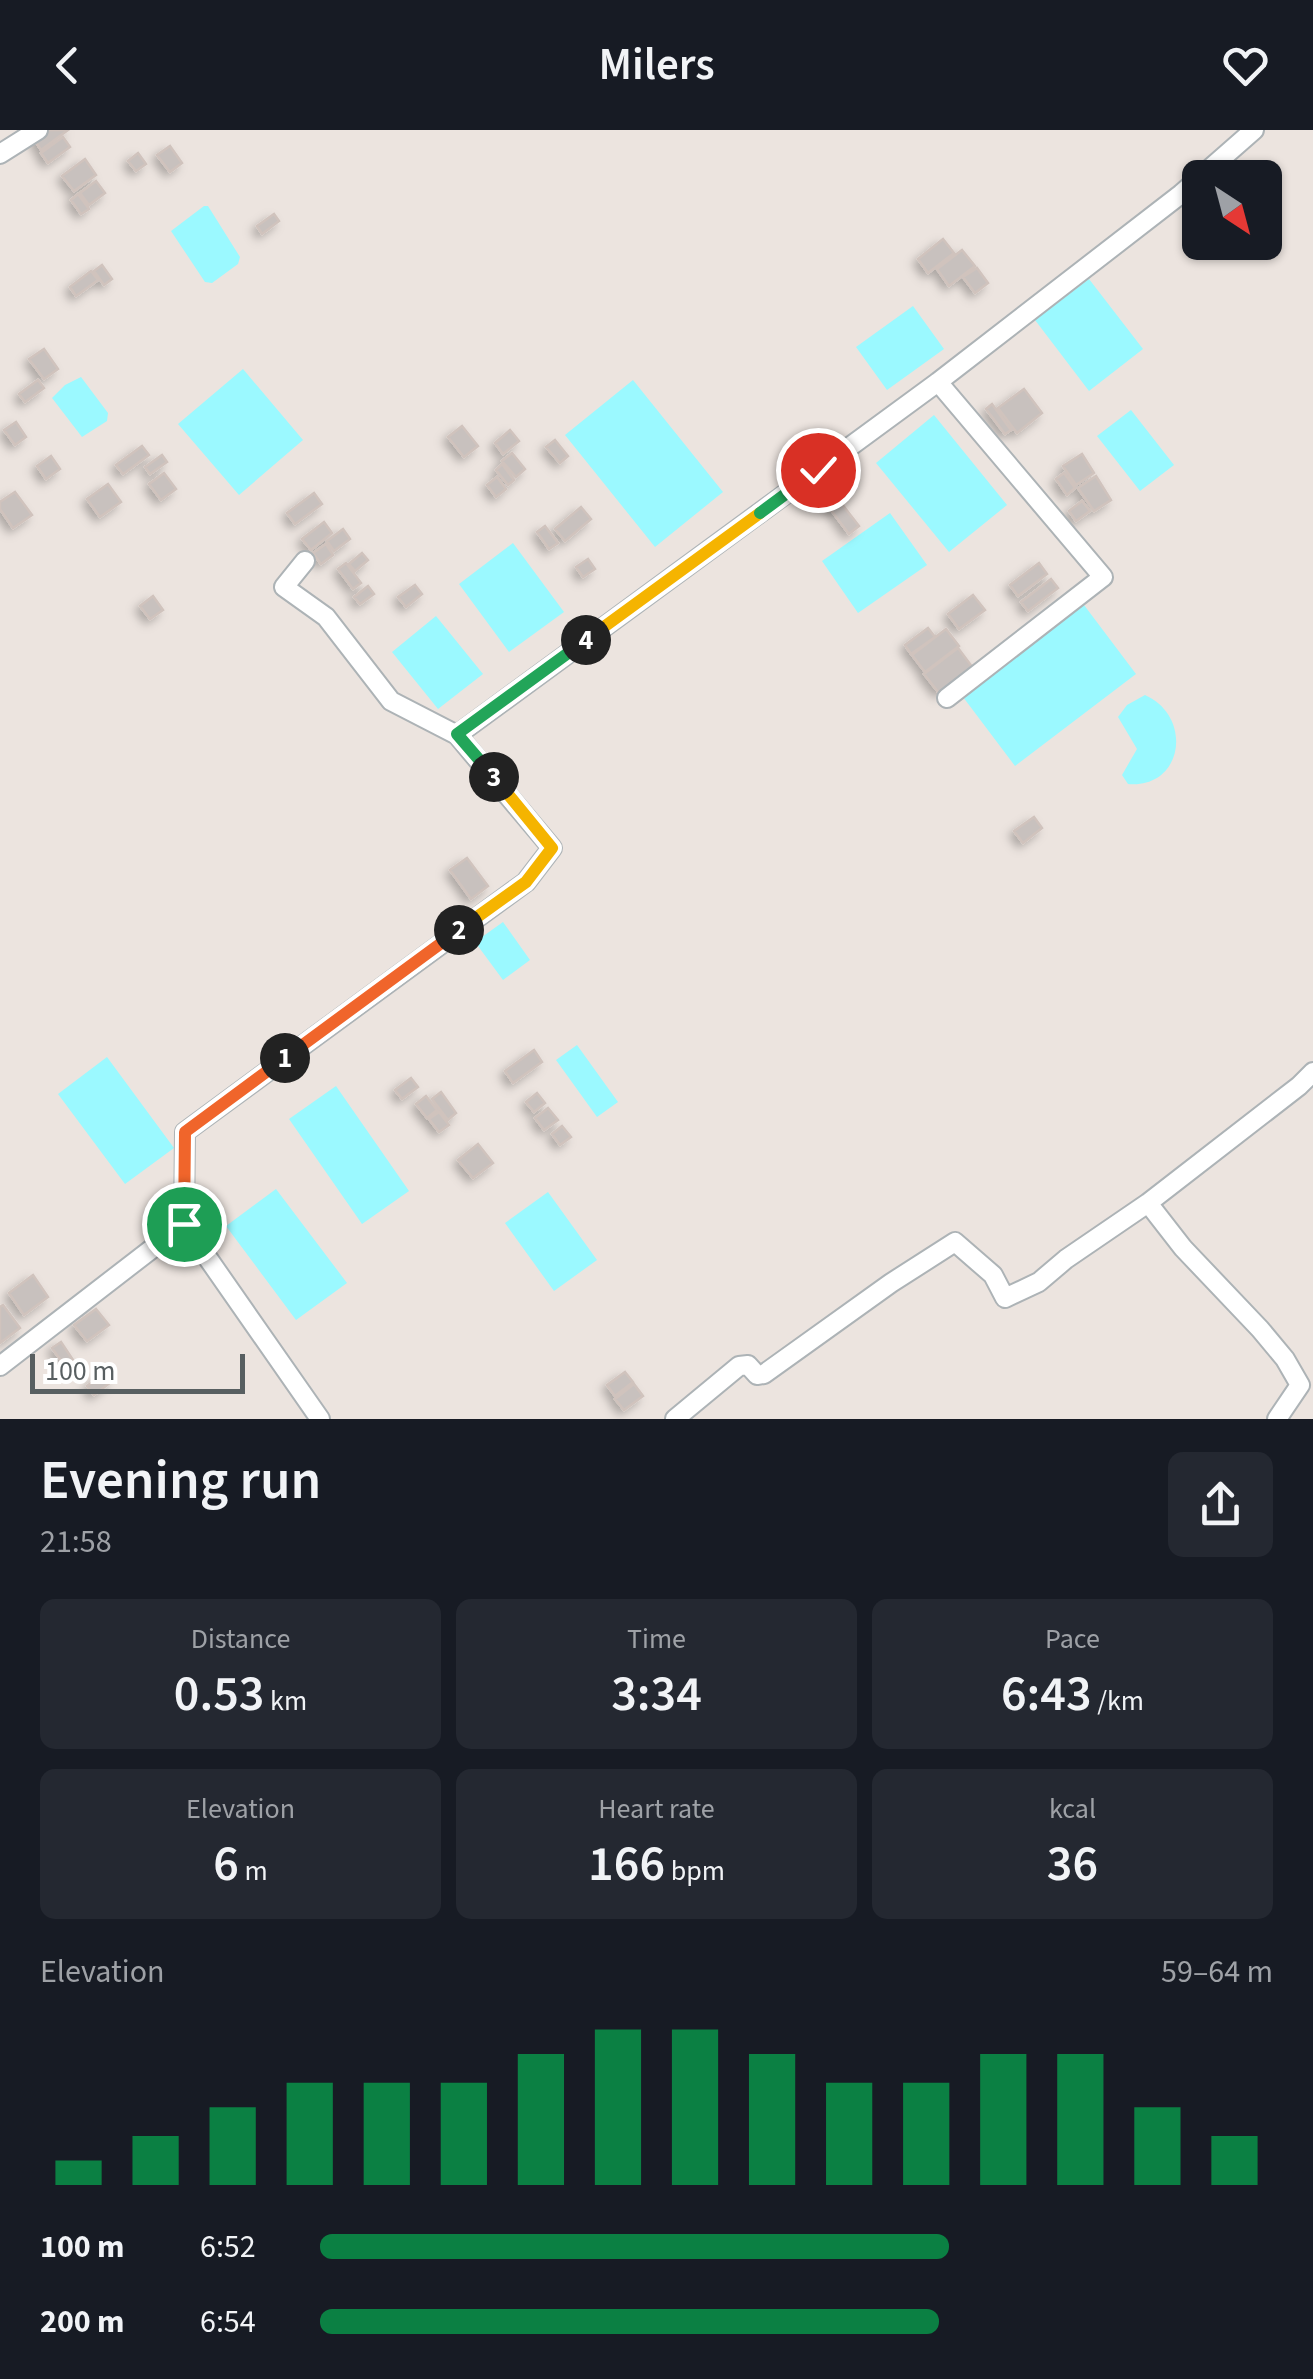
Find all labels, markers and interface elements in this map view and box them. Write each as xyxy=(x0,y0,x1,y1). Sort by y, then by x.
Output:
text: Milers xyxy=(598,33,715,97)
icon: back xyxy=(40,38,95,93)
icon: heart xyxy=(1218,38,1273,93)
north arrow xyxy=(1182,160,1282,260)
map controls xyxy=(1182,160,1282,260)
pin xyxy=(776,428,861,513)
icon: check xyxy=(791,443,846,498)
pin: 4 xyxy=(561,615,611,665)
text: 4 xyxy=(579,620,593,660)
pin: 3 xyxy=(469,752,519,802)
text: 3 xyxy=(487,757,501,797)
pin: 2 xyxy=(434,905,484,955)
text: 2 xyxy=(452,910,466,950)
pin: 1 xyxy=(260,1033,310,1083)
text: 1 xyxy=(278,1038,292,1078)
pin xyxy=(142,1182,227,1267)
icon: arrive xyxy=(157,1197,212,1252)
scale bar xyxy=(30,1349,245,1394)
text: 100 m xyxy=(45,1351,116,1391)
text: Evening run xyxy=(40,1442,321,1520)
button: share xyxy=(1168,1452,1273,1557)
text: 21:58 xyxy=(40,1519,112,1565)
text: Distance xyxy=(191,1619,290,1659)
text: Time xyxy=(627,1619,686,1659)
text: Pace xyxy=(1045,1619,1100,1659)
text: 0.53 xyxy=(174,1659,265,1730)
text: 3:34 xyxy=(611,1659,702,1730)
text: 6:43 xyxy=(1001,1659,1092,1730)
text: km xyxy=(265,1681,307,1721)
text: /km xyxy=(1092,1681,1144,1721)
text: Elevation xyxy=(186,1789,295,1829)
text: Heart rate xyxy=(598,1789,715,1829)
text: kcal xyxy=(1049,1789,1096,1829)
text: 6 xyxy=(213,1829,239,1900)
text: 166 xyxy=(588,1829,665,1900)
text: 36 xyxy=(1047,1829,1098,1900)
text: m xyxy=(239,1851,268,1891)
text: bpm xyxy=(665,1851,725,1891)
text: Elevation xyxy=(40,1949,165,1995)
text: 59–64 m xyxy=(1161,1949,1273,1995)
text: 100 m xyxy=(40,2224,125,2270)
text: 6:52 xyxy=(200,2224,256,2270)
text: 200 m xyxy=(40,2299,125,2345)
text: 6:54 xyxy=(200,2299,256,2345)

